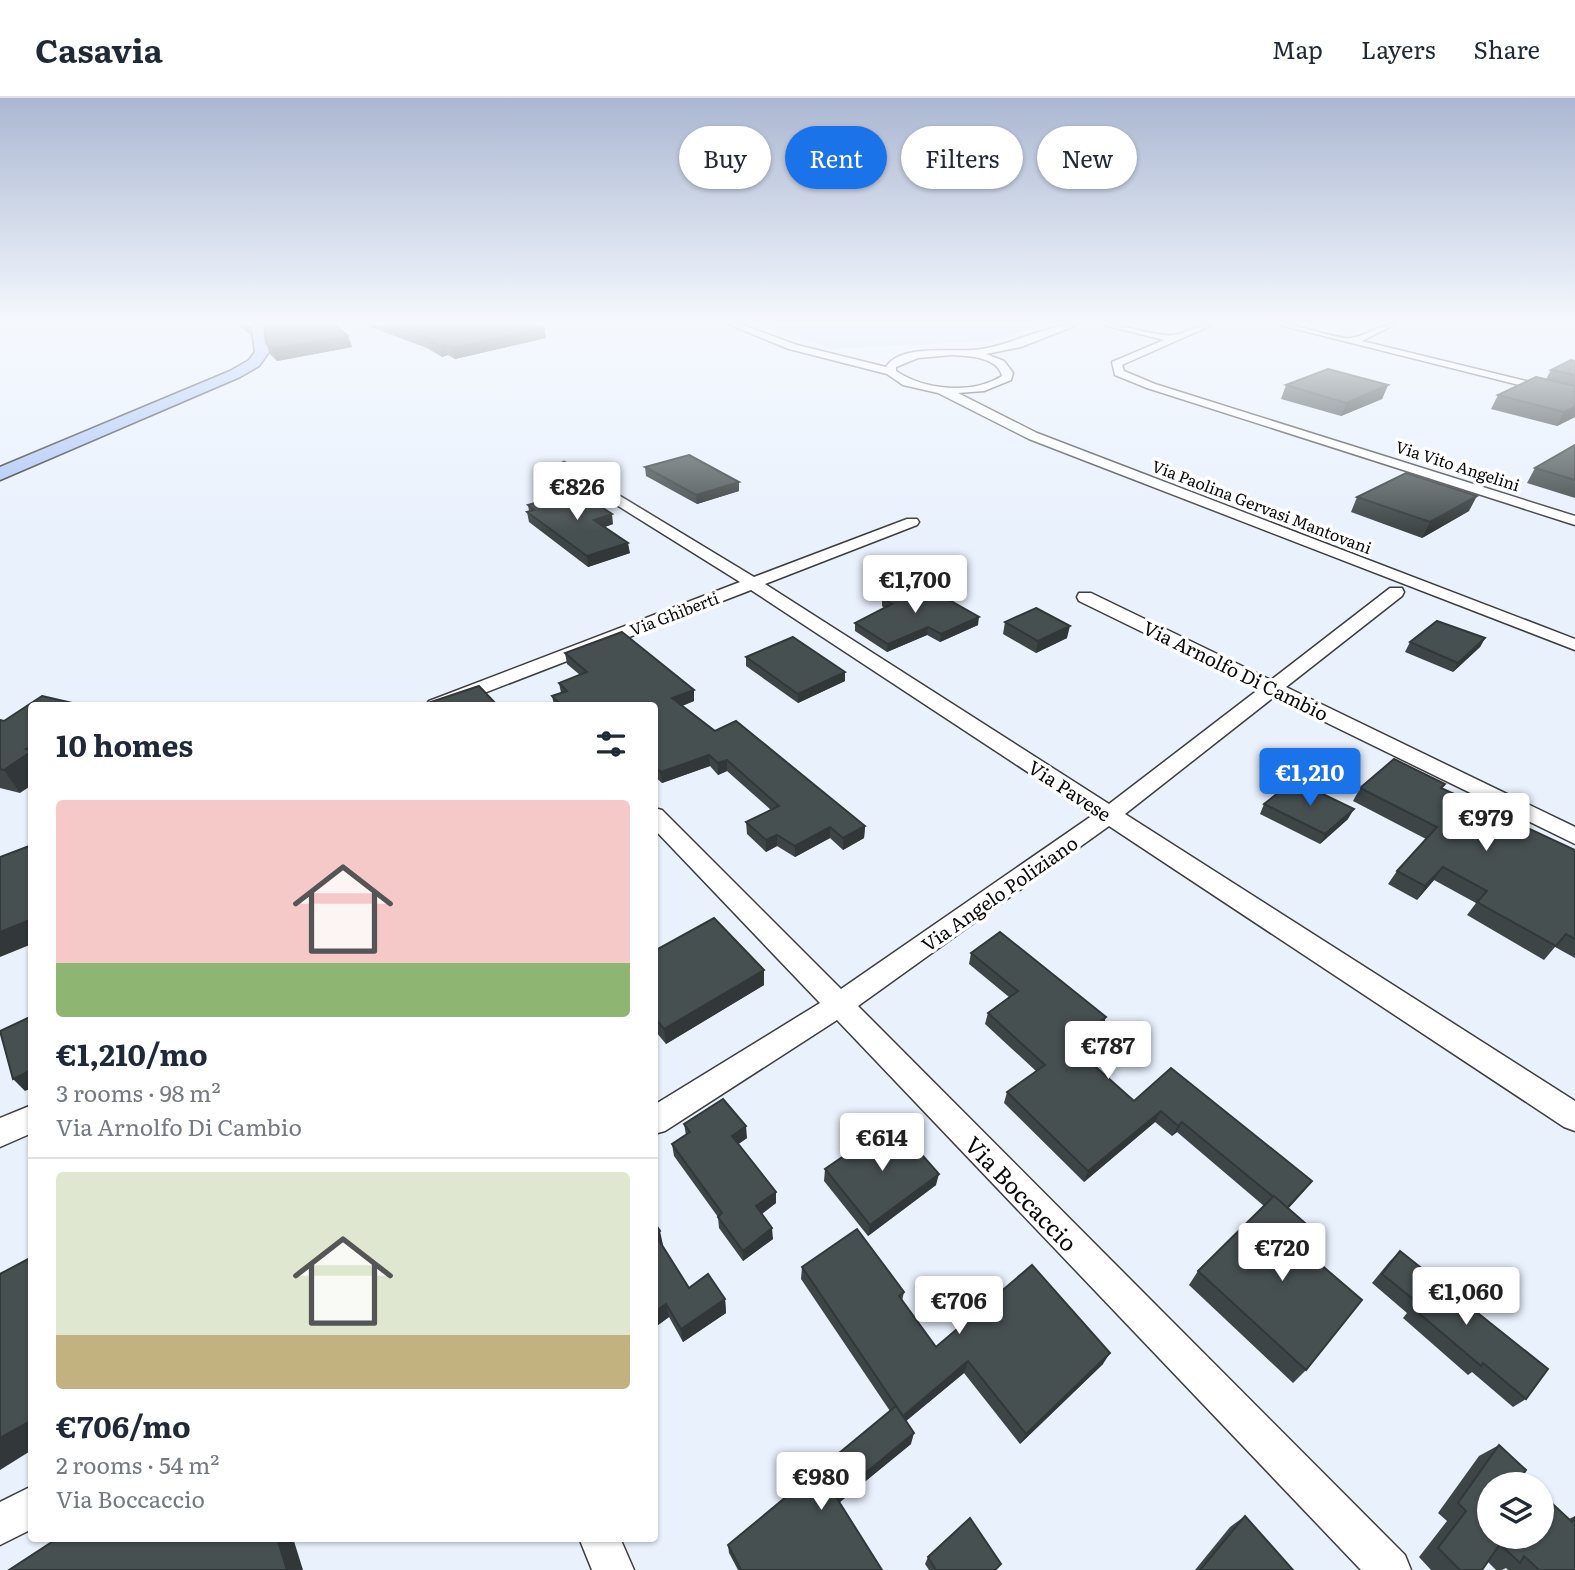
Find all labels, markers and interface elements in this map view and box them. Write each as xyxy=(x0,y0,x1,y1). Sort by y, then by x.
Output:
text: Casavia xyxy=(35,24,163,73)
text: Map xyxy=(1272,31,1323,66)
text: Layers xyxy=(1361,31,1435,66)
text: Share xyxy=(1473,31,1540,66)
chip: Buy xyxy=(679,126,771,189)
chip: Rent xyxy=(785,126,887,189)
chip: Filters xyxy=(901,126,1023,189)
chip: New xyxy=(1037,126,1137,189)
street label: Via Vito Angelini xyxy=(1393,434,1523,496)
street label: Via Paolina Gervasi Mantovani xyxy=(1149,453,1375,559)
pin: €826 xyxy=(536,462,618,522)
text: €826 xyxy=(549,468,605,502)
pin: €1,700 xyxy=(858,556,972,615)
text: €1,700 xyxy=(879,561,951,595)
street label: Via Ghiberti xyxy=(626,585,722,641)
street label: Via Arnolfo Di Cambio xyxy=(1139,613,1333,727)
text: 10 homes xyxy=(56,722,193,766)
icon: filters xyxy=(592,725,630,763)
pin: €1,210 xyxy=(1253,748,1367,808)
street label: Via Pavese xyxy=(1023,753,1117,827)
text: €1,210 xyxy=(1275,754,1345,788)
pin: €979 xyxy=(1445,794,1527,853)
text: €979 xyxy=(1459,799,1513,833)
street label: Via Angelo Poliziano xyxy=(915,828,1083,958)
icon: home xyxy=(280,846,406,972)
pin: €787 xyxy=(1067,1021,1149,1081)
text: €787 xyxy=(1081,1027,1135,1061)
text: €1,210/mo xyxy=(56,1031,208,1075)
text: 3 rooms · 98 m² xyxy=(56,1075,221,1109)
text: Via Arnolfo Di Cambio xyxy=(56,1109,302,1143)
pin: €614 xyxy=(841,1114,923,1173)
text: €614 xyxy=(856,1119,908,1153)
street label: Via Boccaccio xyxy=(958,1128,1086,1258)
icon: home xyxy=(280,1218,406,1344)
pin: €720 xyxy=(1241,1224,1323,1283)
text: €720 xyxy=(1254,1229,1310,1263)
pin: €1,060 xyxy=(1409,1268,1523,1327)
text: €1,060 xyxy=(1429,1273,1503,1307)
pin: €706 xyxy=(918,1276,1000,1336)
text: €706 xyxy=(931,1282,987,1316)
text: €706/mo xyxy=(56,1403,191,1447)
text: 2 rooms · 54 m² xyxy=(56,1447,219,1481)
pin: €980 xyxy=(780,1452,862,1512)
text: €980 xyxy=(793,1458,849,1492)
map controls xyxy=(1477,1472,1554,1549)
button: layers xyxy=(1477,1472,1554,1549)
text: Via Boccaccio xyxy=(56,1481,205,1515)

